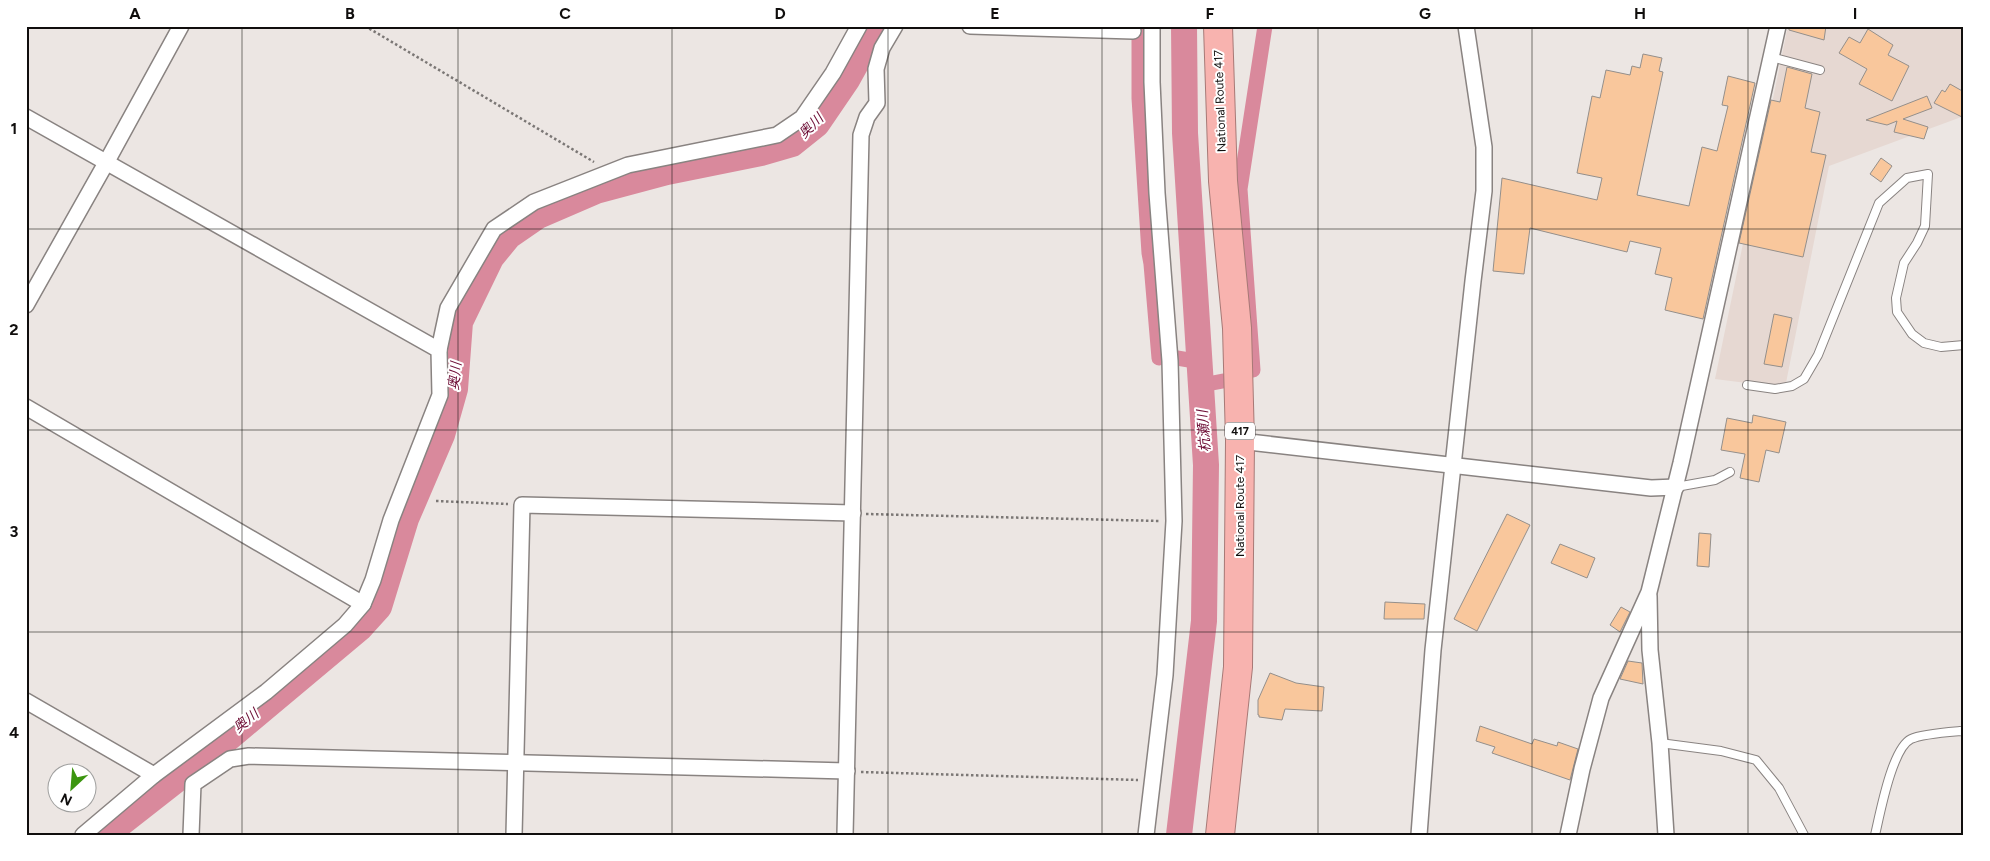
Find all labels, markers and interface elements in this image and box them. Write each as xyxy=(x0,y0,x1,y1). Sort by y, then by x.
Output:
text: A xyxy=(129,4,141,23)
text: B xyxy=(345,4,355,23)
text: C xyxy=(559,4,571,23)
text: D xyxy=(774,4,786,23)
text: E xyxy=(990,4,1000,23)
text: F xyxy=(1206,4,1215,23)
text: G xyxy=(1419,4,1431,23)
text: H xyxy=(1634,4,1646,23)
text: I xyxy=(1853,4,1857,23)
street label: National Route 417 xyxy=(1211,49,1229,152)
water label: 奥川 xyxy=(795,109,828,142)
text: 1 xyxy=(11,119,17,138)
text: 2 xyxy=(9,320,19,339)
water label: 奥川 xyxy=(445,359,465,391)
water label: 杭瀬川 xyxy=(1194,407,1214,453)
road number: 417 xyxy=(1225,422,1255,440)
street label: National Route 417 xyxy=(1233,454,1247,557)
text: 3 xyxy=(10,522,19,541)
water label: 奥川 xyxy=(230,704,264,736)
text: 4 xyxy=(9,723,19,742)
north arrow xyxy=(48,764,98,814)
text: N xyxy=(58,789,75,809)

